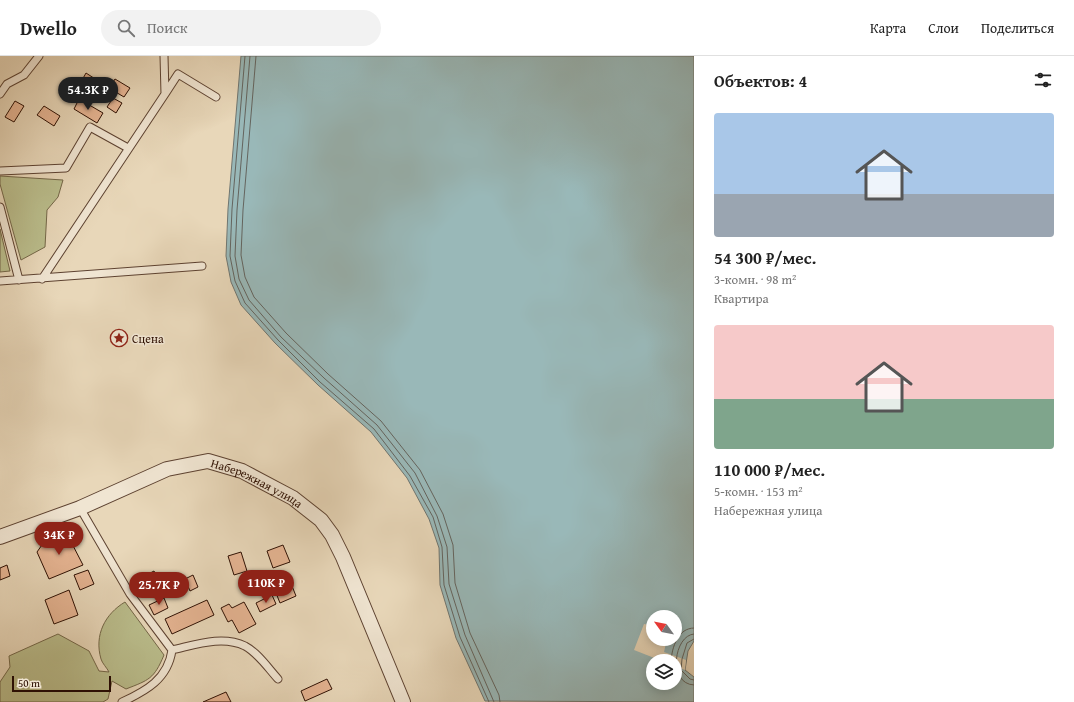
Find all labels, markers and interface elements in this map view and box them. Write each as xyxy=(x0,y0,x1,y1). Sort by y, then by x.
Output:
search box xyxy=(101,10,381,46)
text: Dwello xyxy=(20,14,77,42)
icon: search xyxy=(115,17,137,39)
text: Поиск xyxy=(147,17,188,38)
text: Карта xyxy=(870,18,906,38)
text: Слои xyxy=(928,18,959,38)
text: Поделиться xyxy=(981,18,1054,38)
text: Объектов: 4 xyxy=(714,68,807,93)
icon: filters xyxy=(1032,69,1054,91)
pin: 54.3K ₽ xyxy=(51,77,125,111)
text: 54.3K ₽ xyxy=(67,80,109,99)
icon: home xyxy=(848,139,920,211)
text: 54 300 ₽/мес. xyxy=(714,245,816,270)
text: 3-комн. · 98 m² xyxy=(714,270,796,289)
text: Квартира xyxy=(714,289,769,308)
place icon: Сцена xyxy=(109,328,129,348)
place label: Сцена xyxy=(132,330,164,347)
icon: home xyxy=(848,351,920,423)
street label: Набережная улица xyxy=(209,454,307,512)
text: 110 000 ₽/мес. xyxy=(714,457,825,482)
text: 5-комн. · 153 m² xyxy=(714,482,803,501)
text: Набережная улица xyxy=(714,501,822,520)
pin: 34K ₽ xyxy=(31,522,87,556)
text: 34K ₽ xyxy=(43,525,75,544)
pin: 110K ₽ xyxy=(233,570,299,604)
pin: 25.7K ₽ xyxy=(122,572,196,606)
text: 110K ₽ xyxy=(247,573,285,592)
text: 25.7K ₽ xyxy=(138,575,180,594)
north arrow xyxy=(646,610,682,646)
map controls xyxy=(646,610,682,690)
button: layers xyxy=(646,654,682,690)
scale bar xyxy=(12,674,111,693)
text: 50 m xyxy=(18,675,40,691)

